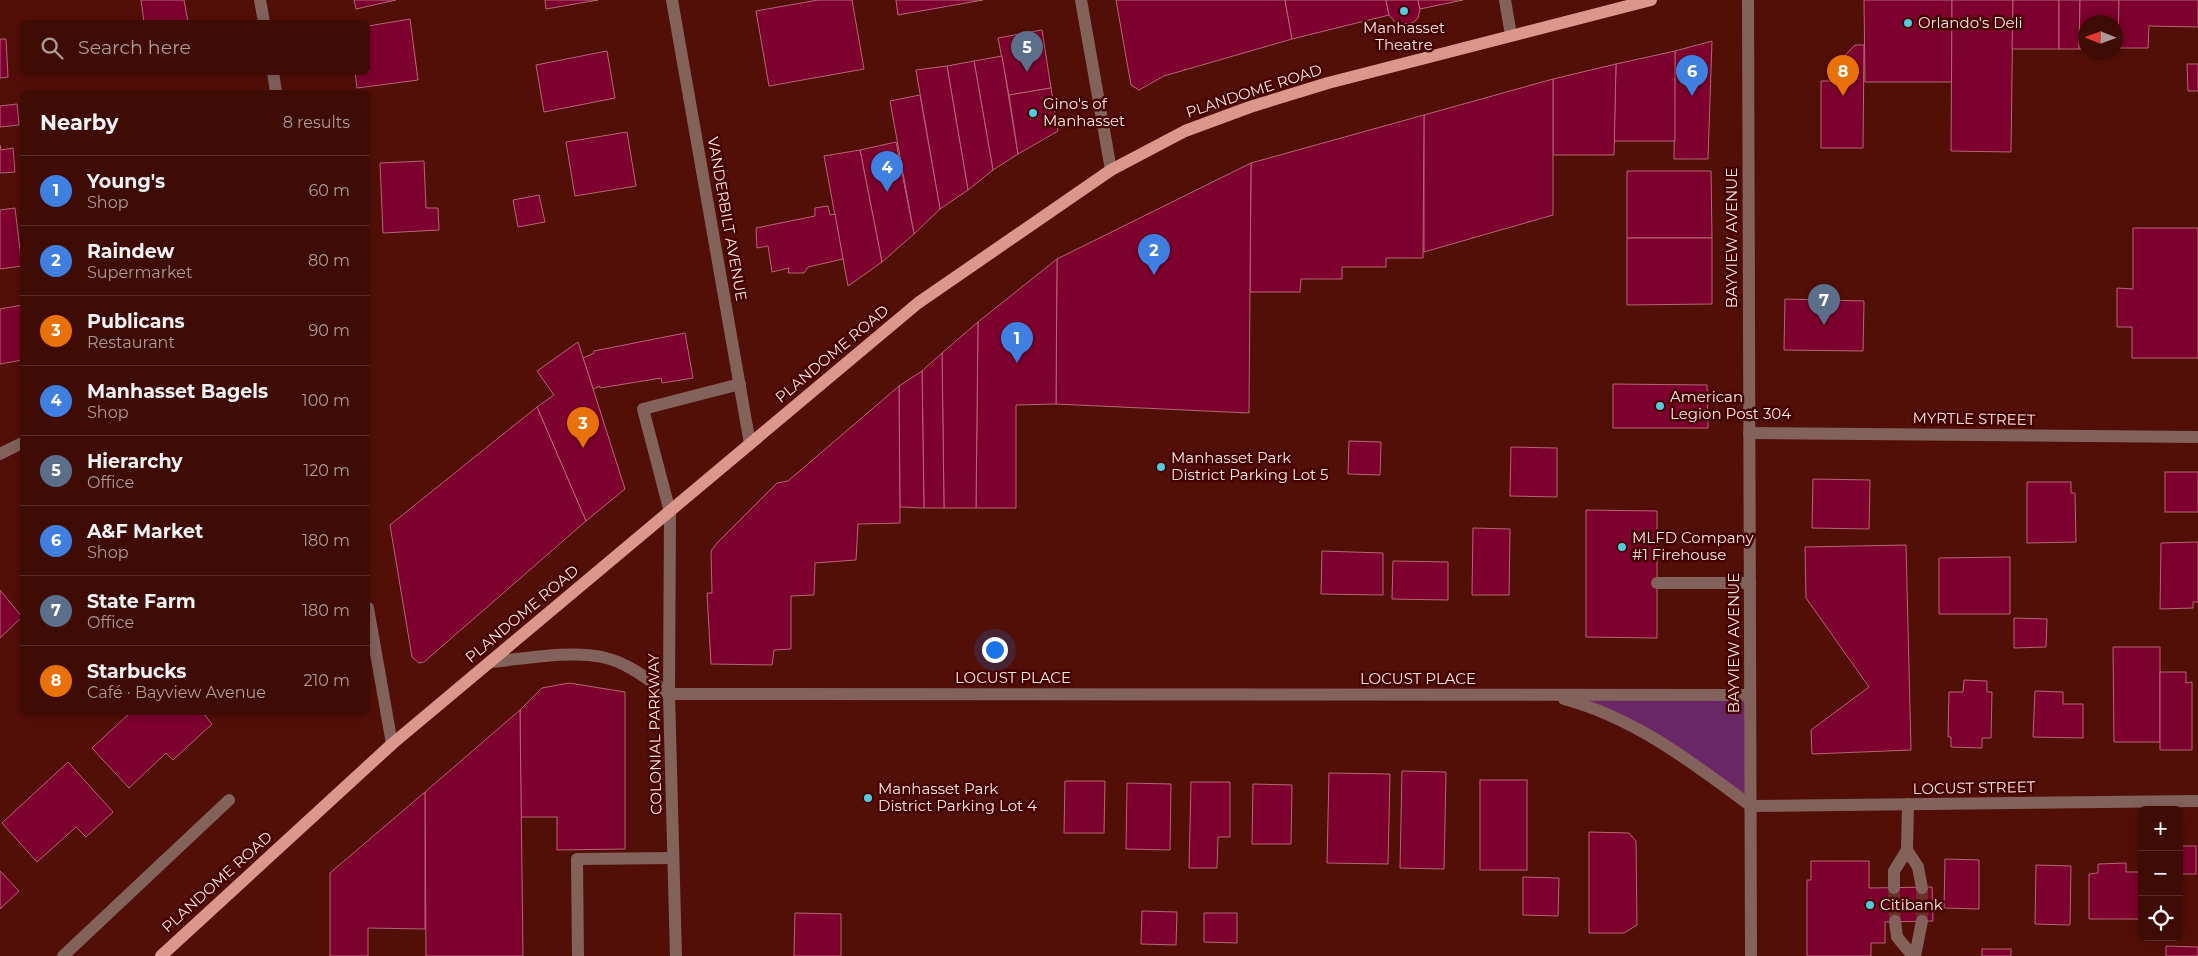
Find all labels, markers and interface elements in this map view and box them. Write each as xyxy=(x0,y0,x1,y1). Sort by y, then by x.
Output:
marker: Manhasset Theatre xyxy=(1398,5,1410,17)
place label: Orlando's Deli xyxy=(1918,13,2023,32)
north arrow xyxy=(2078,15,2123,60)
marker: Orlando's Deli xyxy=(1902,17,1914,29)
place label: Manhasset Theatre xyxy=(1363,18,1445,54)
search box xyxy=(20,20,370,75)
pin: 5 xyxy=(1011,31,1043,72)
icon: search xyxy=(38,34,66,62)
text: Search here xyxy=(78,36,191,59)
pin: 6 xyxy=(1676,55,1708,96)
pin: 8 xyxy=(1827,55,1859,96)
street label: PLANDOME ROAD xyxy=(1183,60,1324,122)
place label: Gino's of Manhasset xyxy=(1043,94,1125,130)
marker: Gino's of Manhasset xyxy=(1027,107,1039,119)
text: Nearby xyxy=(40,110,119,135)
text: 8 results xyxy=(283,113,350,132)
street label: VANDERBILT AVENUE xyxy=(704,135,751,303)
pin: 4 xyxy=(871,151,903,192)
street label: BAYVIEW AVENUE xyxy=(1722,168,1741,308)
text: Young's xyxy=(87,170,165,193)
text: 1 xyxy=(53,181,59,200)
text: 60 m xyxy=(308,181,350,200)
text: Shop xyxy=(87,193,129,212)
pin: 2 xyxy=(1138,234,1170,275)
text: Raindew xyxy=(87,240,174,263)
text: 2 xyxy=(51,251,61,270)
text: 80 m xyxy=(308,251,350,270)
text: Supermarket xyxy=(87,263,193,282)
pin: 7 xyxy=(1808,284,1840,325)
street label: PLANDOME ROAD xyxy=(771,301,892,407)
text: Publicans xyxy=(87,310,185,333)
text: 3 xyxy=(51,321,61,340)
text: 90 m xyxy=(308,321,350,340)
pin: 1 xyxy=(1001,322,1033,363)
text: Restaurant xyxy=(87,333,175,352)
text: Manhasset Bagels xyxy=(87,380,268,403)
place label: American Legion Post 304 xyxy=(1670,387,1791,423)
text: 4 xyxy=(50,391,62,410)
text: 100 m xyxy=(302,391,350,410)
marker: American Legion Post 304 xyxy=(1654,400,1666,412)
text: Shop xyxy=(87,403,129,422)
pin: 3 xyxy=(567,407,599,448)
street label: MYRTLE STREET xyxy=(1912,408,2036,429)
place label: Manhasset Park District Parking Lot 5 xyxy=(1171,448,1329,484)
text: Hierarchy xyxy=(87,450,183,473)
text: 5 xyxy=(51,461,61,480)
text: 120 m xyxy=(303,461,350,480)
marker: Manhasset Park District Parking Lot 5 xyxy=(1155,461,1167,473)
text: Office xyxy=(87,473,134,492)
text: A&F Market xyxy=(87,520,203,543)
place label: MLFD Company #1 Firehouse xyxy=(1632,528,1754,564)
text: 6 xyxy=(51,531,61,550)
text: 180 m xyxy=(302,531,350,550)
marker: MLFD Company #1 Firehouse xyxy=(1616,541,1628,553)
text: Shop xyxy=(87,543,129,562)
street label: PLANDOME ROAD xyxy=(461,561,582,667)
street label: BAYVIEW AVENUE xyxy=(1724,573,1743,713)
text: State Farm xyxy=(87,590,196,613)
text: 7 xyxy=(51,601,61,620)
text: 180 m xyxy=(302,601,350,620)
text: Office xyxy=(87,613,134,632)
your location xyxy=(982,637,1008,663)
street label: COLONIAL PARKWAY xyxy=(644,653,665,815)
text: Starbucks xyxy=(87,660,186,683)
street label: LOCUST PLACE xyxy=(955,668,1071,687)
street label: LOCUST PLACE xyxy=(1360,669,1476,688)
text: 8 xyxy=(51,671,61,690)
text: 210 m xyxy=(303,671,350,690)
text: Café · Bayview Avenue xyxy=(87,683,266,702)
street label: LOCUST STREET xyxy=(1913,777,2036,798)
place label: Manhasset Park District Parking Lot 4 xyxy=(878,779,1037,815)
marker: Manhasset Park District Parking Lot 4 xyxy=(862,792,874,804)
map controls xyxy=(2138,806,2183,941)
button: + xyxy=(2138,806,2183,851)
street label: PLANDOME ROAD xyxy=(158,827,276,936)
button: − xyxy=(2138,851,2183,896)
place label: Citibank xyxy=(1880,895,1943,914)
button: locate xyxy=(2138,896,2183,941)
marker: Citibank xyxy=(1864,899,1876,911)

